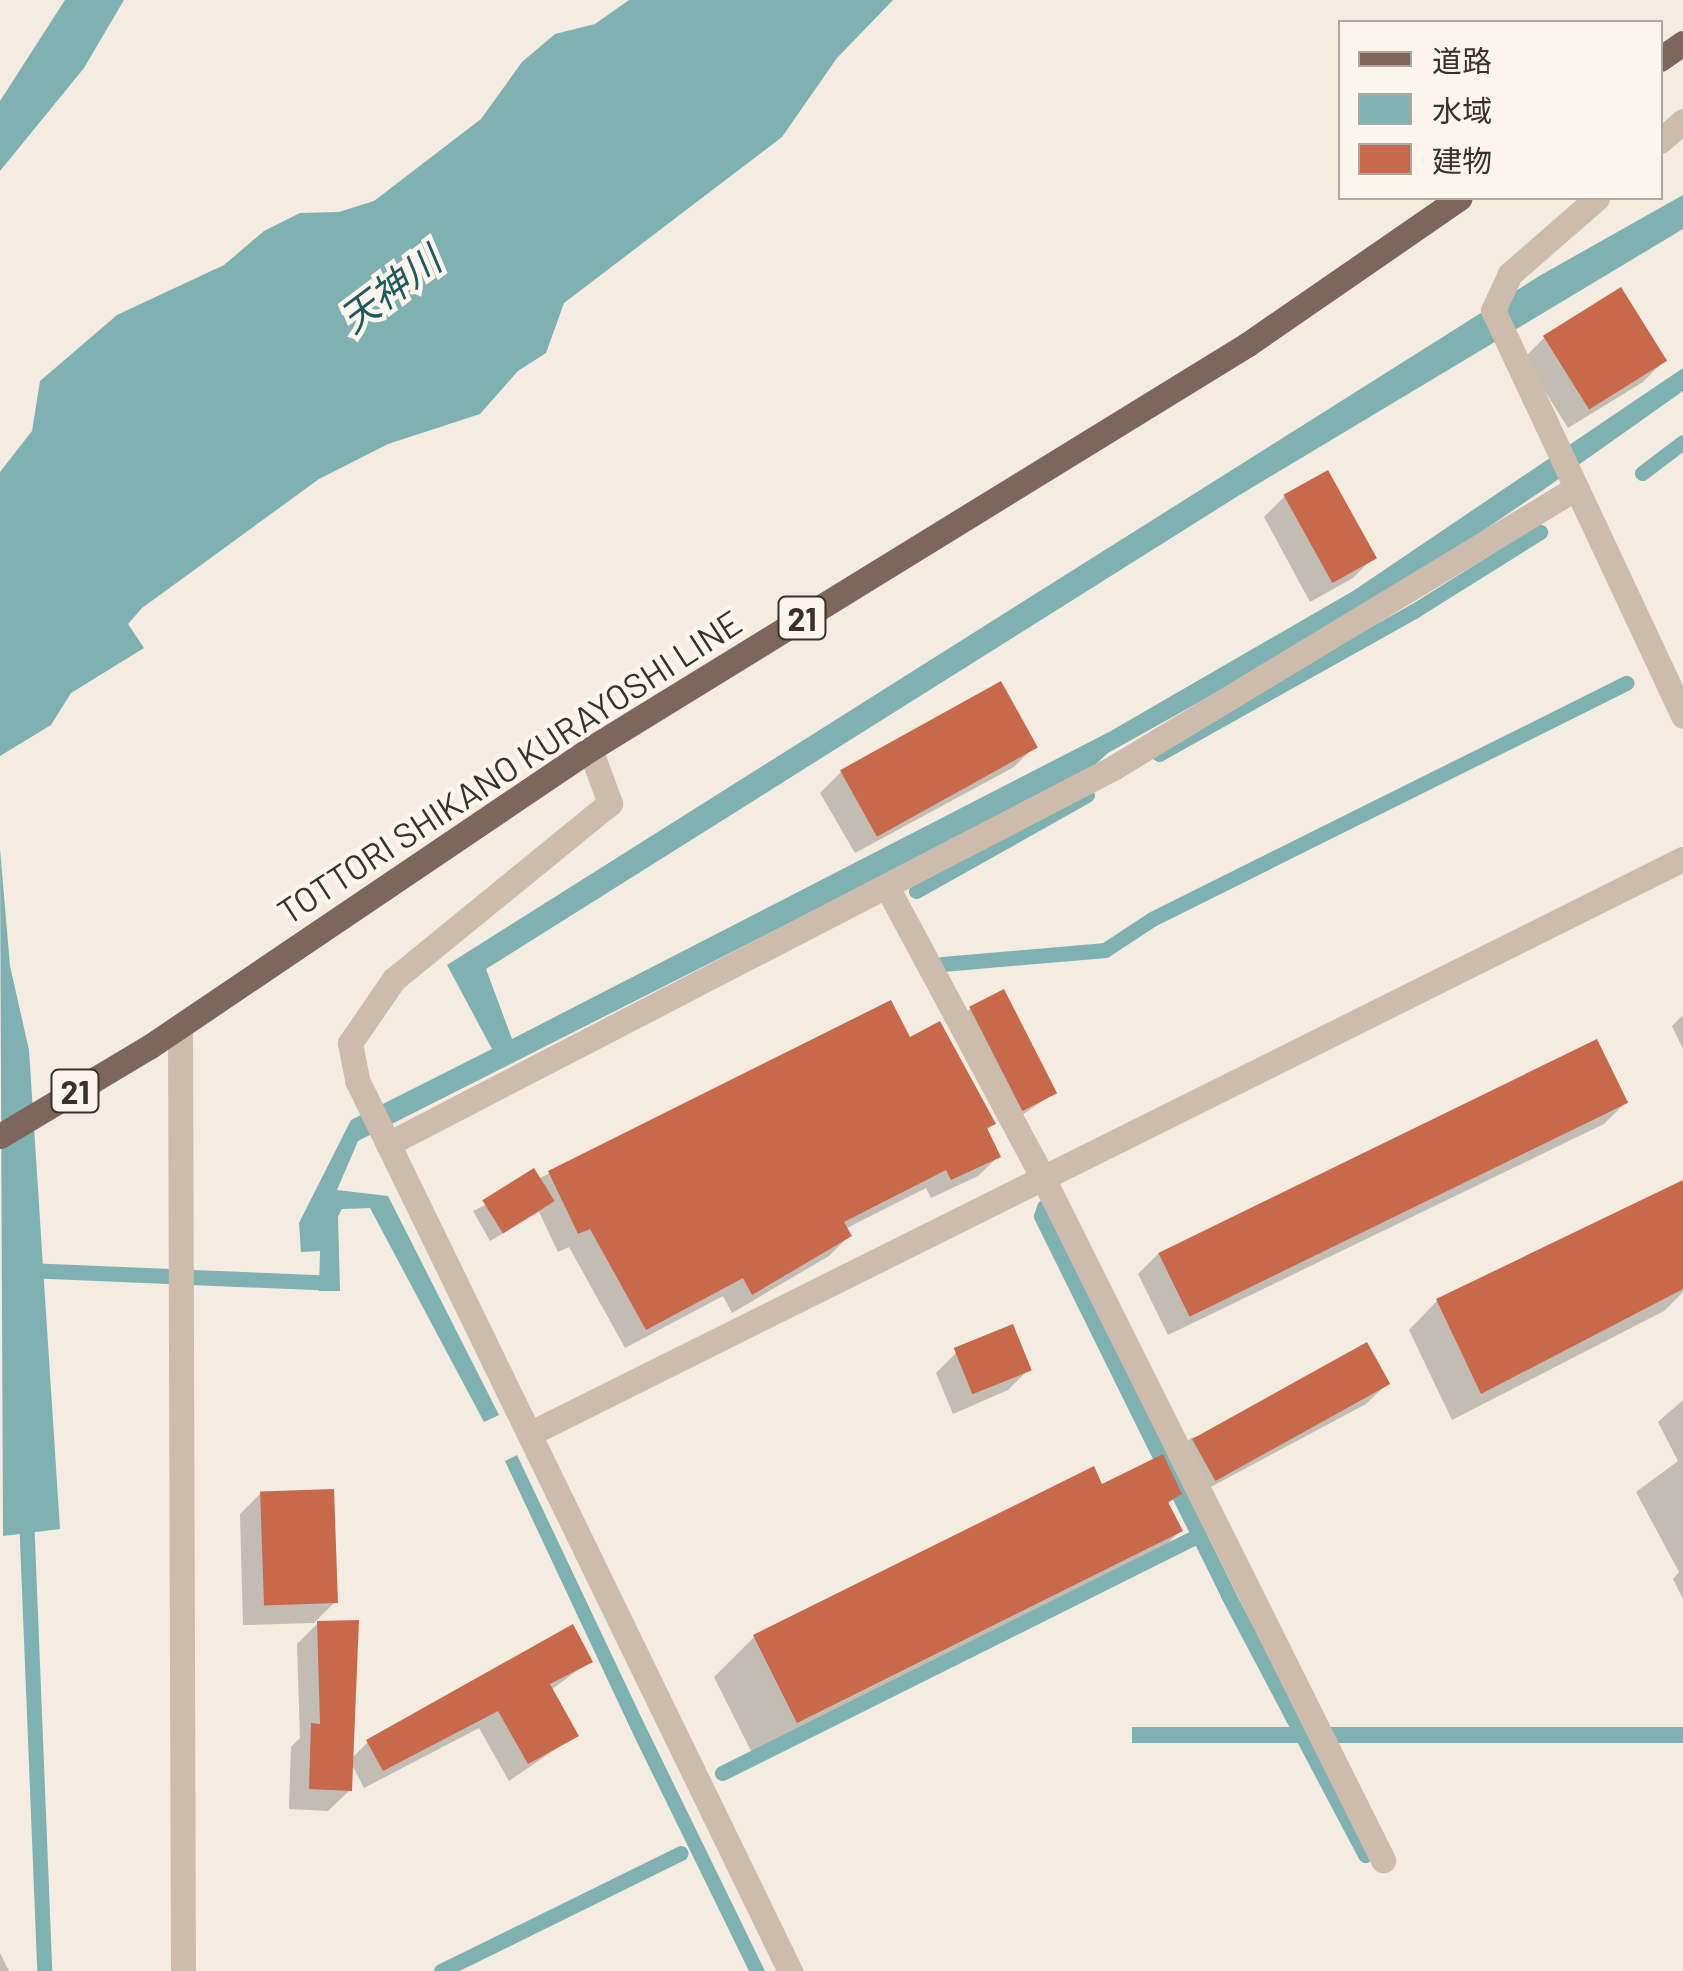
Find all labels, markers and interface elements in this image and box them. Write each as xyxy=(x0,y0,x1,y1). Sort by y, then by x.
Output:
legend xyxy=(1338,20,1663,200)
text: 道路 xyxy=(1432,42,1492,78)
text: 水域 xyxy=(1432,92,1492,128)
text: 建物 xyxy=(1432,142,1492,178)
water label: 天神川 xyxy=(331,236,449,342)
road number: 21 xyxy=(777,591,827,645)
street label: TOTTORI SHIKANO KURAYOSHI LINE xyxy=(269,600,749,932)
road number: 21 xyxy=(50,1064,100,1118)

